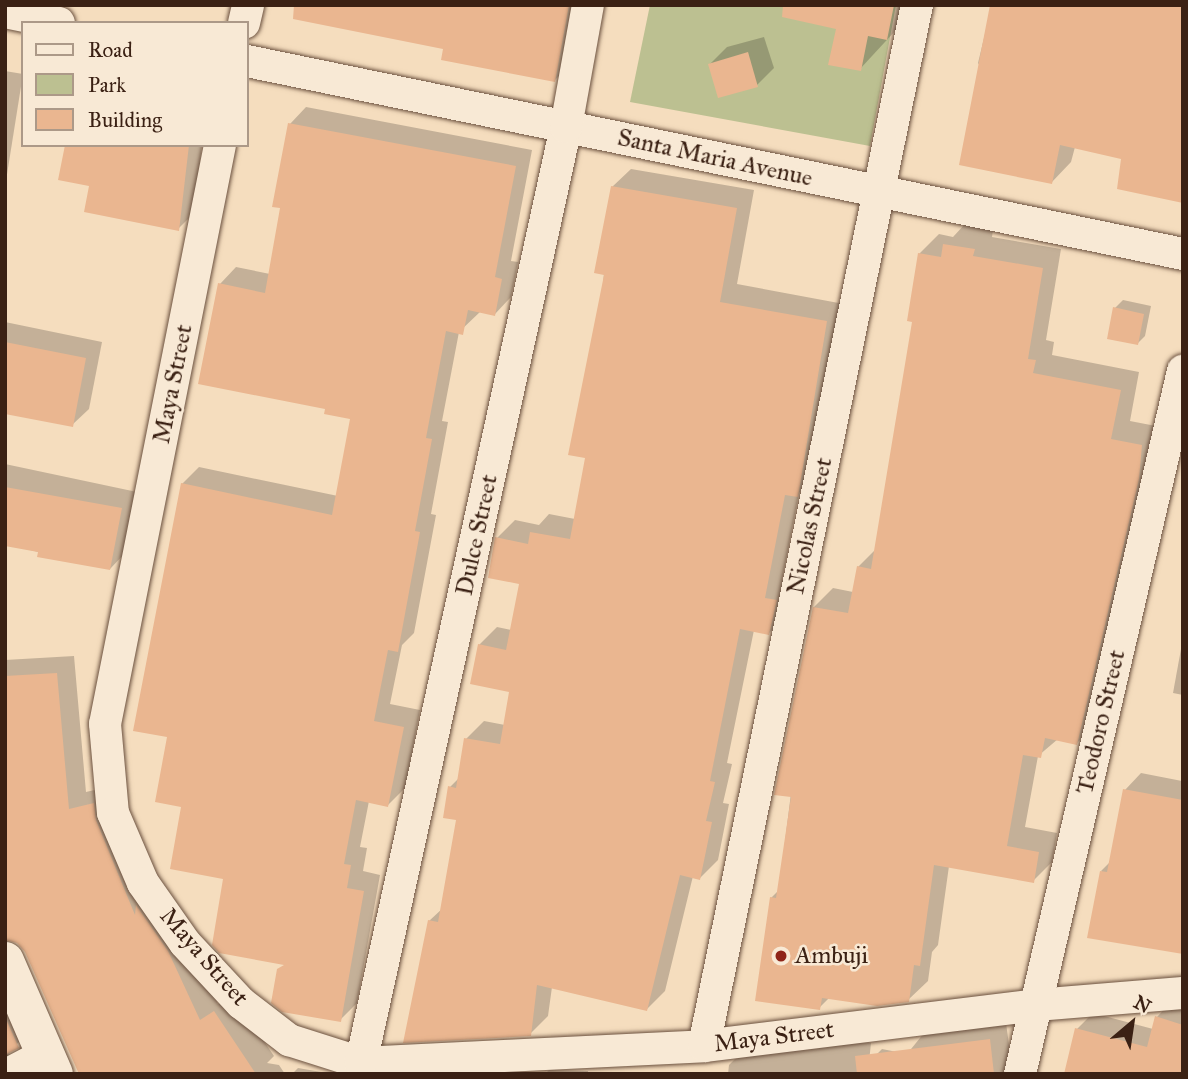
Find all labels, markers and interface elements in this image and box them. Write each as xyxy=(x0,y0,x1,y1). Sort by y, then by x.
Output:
legend xyxy=(21,21,248,147)
text: Road xyxy=(88,37,133,63)
text: Park xyxy=(88,72,126,98)
text: Building xyxy=(88,107,162,133)
street label: Santa Maria Avenue xyxy=(615,123,815,193)
street label: Maya Street xyxy=(147,322,199,446)
street label: Nicolas Street xyxy=(781,455,839,597)
street label: Dulce Street xyxy=(450,472,504,598)
street label: Teodoro Street xyxy=(1070,647,1132,797)
street label: Maya Street xyxy=(154,902,254,1012)
place label: Ambuji xyxy=(795,942,868,970)
marker: Ambuji xyxy=(773,948,789,964)
north arrow xyxy=(1097,988,1167,1058)
text: N xyxy=(1130,990,1155,1018)
street label: Maya Street xyxy=(712,1015,836,1059)

